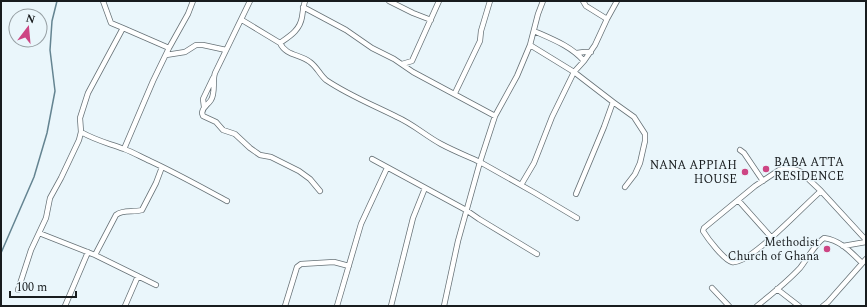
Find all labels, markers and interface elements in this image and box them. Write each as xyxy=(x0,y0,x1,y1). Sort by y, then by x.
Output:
north arrow xyxy=(8,8,48,48)
text: N xyxy=(24,9,37,28)
place label: BABA ATTA RESIDENCE xyxy=(774,153,844,186)
place label: NANA APPIAH HOUSE xyxy=(650,156,737,189)
marker: BABA ATTA RESIDENCE xyxy=(761,164,771,174)
marker: NANA APPIAH HOUSE xyxy=(740,167,750,177)
place label: Methodist Church of Ghana xyxy=(728,233,819,266)
marker: Methodist Church of Ghana xyxy=(822,244,832,254)
scale bar xyxy=(10,273,76,299)
text: 100 m xyxy=(16,278,47,297)

